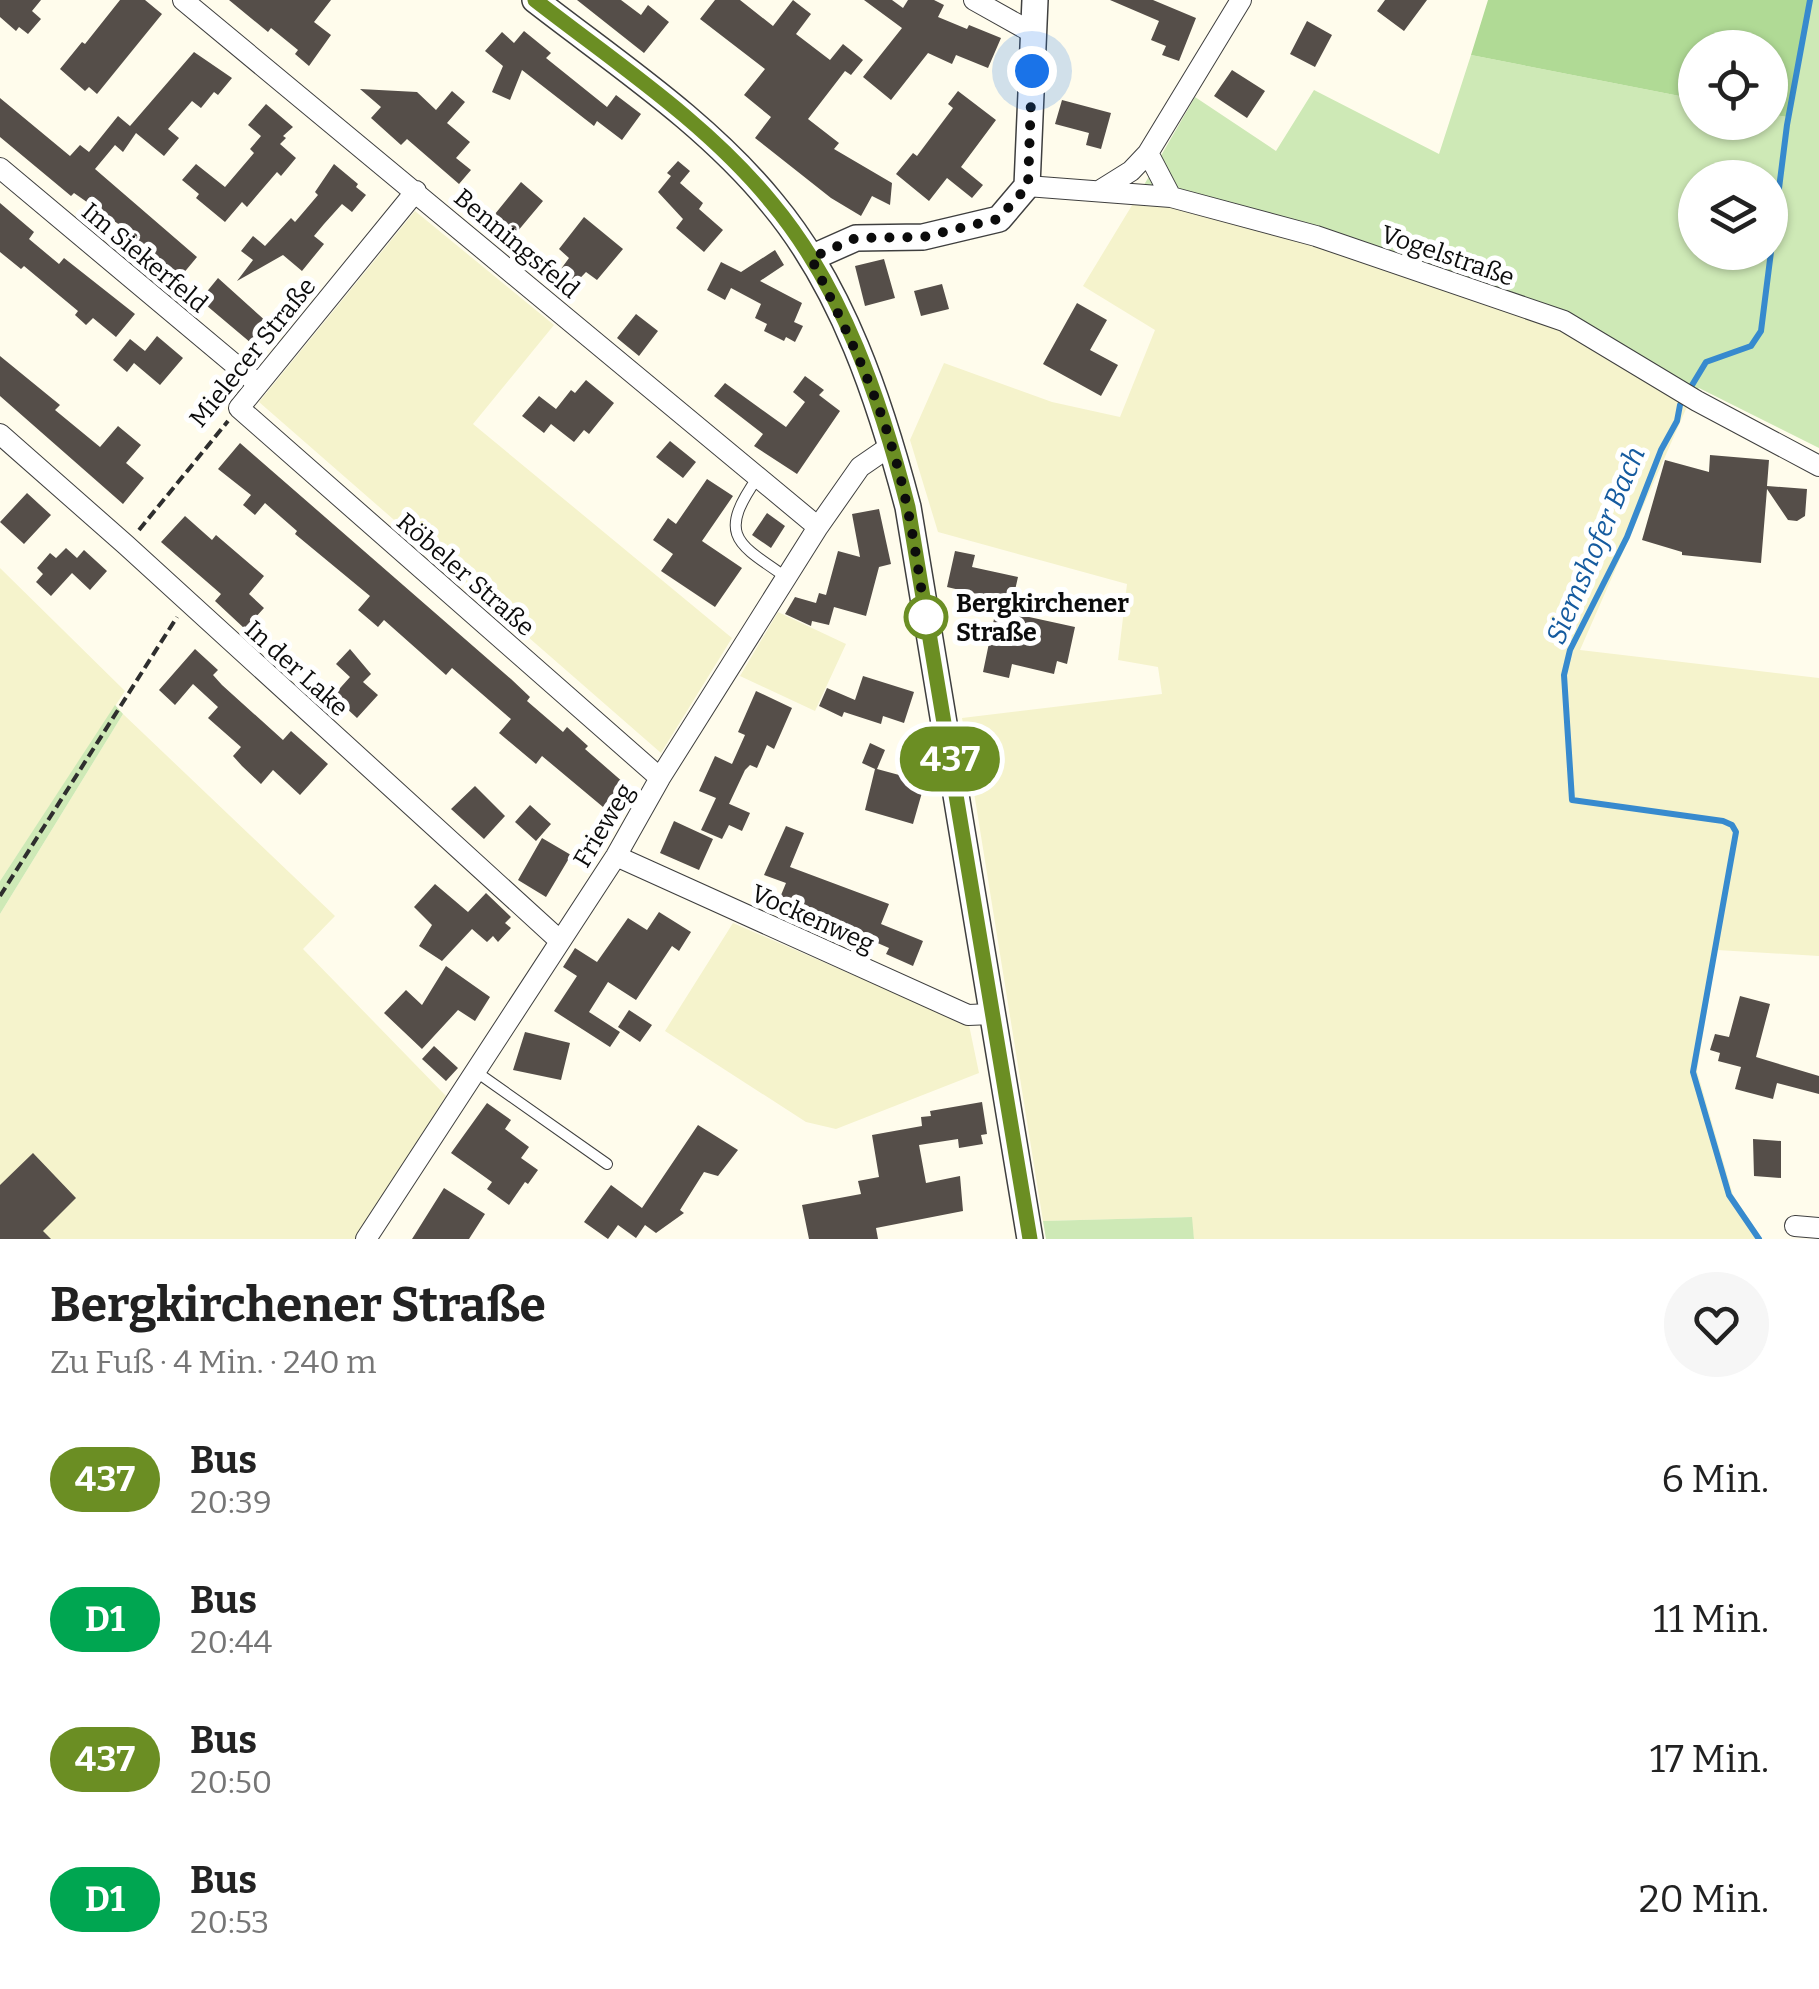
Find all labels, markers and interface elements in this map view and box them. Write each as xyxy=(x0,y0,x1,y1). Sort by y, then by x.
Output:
map controls xyxy=(1678,30,1788,270)
button: locate xyxy=(1678,30,1788,140)
your location xyxy=(1007,46,1057,96)
button: layers xyxy=(1678,160,1788,270)
street label: Benningsfeld xyxy=(448,183,585,305)
street label: Im Siekerfeld xyxy=(75,197,213,319)
street label: Vogelstraße xyxy=(1377,219,1518,293)
street label: Mielecer Straße xyxy=(183,272,322,433)
water label: Siemshofer Bach xyxy=(1539,442,1652,649)
street label: Röbeler Straße xyxy=(390,507,540,643)
place label: Bergkirchener Straße xyxy=(956,589,1129,648)
marker: Bergkirchener Straße xyxy=(905,596,947,638)
street label: In der Lake xyxy=(239,615,354,723)
line badge: 437 xyxy=(892,726,1008,792)
text: 437 xyxy=(920,738,980,780)
street label: Frieweg xyxy=(567,778,640,873)
street label: Vockenweg xyxy=(746,878,879,959)
button: heart xyxy=(1664,1272,1769,1377)
text: Bergkirchener Straße xyxy=(50,1276,546,1334)
text: Zu Fuß · 4 Min. · 240 m xyxy=(50,1343,377,1381)
text: Bus xyxy=(190,1437,257,1483)
text: 6 Min. xyxy=(1662,1456,1769,1502)
text: 437 xyxy=(75,1458,135,1500)
text: 20:39 xyxy=(190,1483,272,1521)
text: Bus xyxy=(190,1577,257,1623)
text: 11 Min. xyxy=(1653,1596,1769,1642)
text: D1 xyxy=(85,1598,125,1640)
text: 20:44 xyxy=(190,1623,272,1661)
text: Bus xyxy=(190,1717,257,1763)
text: 17 Min. xyxy=(1650,1736,1769,1782)
text: 437 xyxy=(75,1738,135,1780)
text: 20:50 xyxy=(190,1763,272,1801)
text: Bus xyxy=(190,1857,257,1903)
text: 20 Min. xyxy=(1639,1876,1769,1922)
text: D1 xyxy=(85,1878,125,1920)
text: 20:53 xyxy=(190,1903,269,1941)

